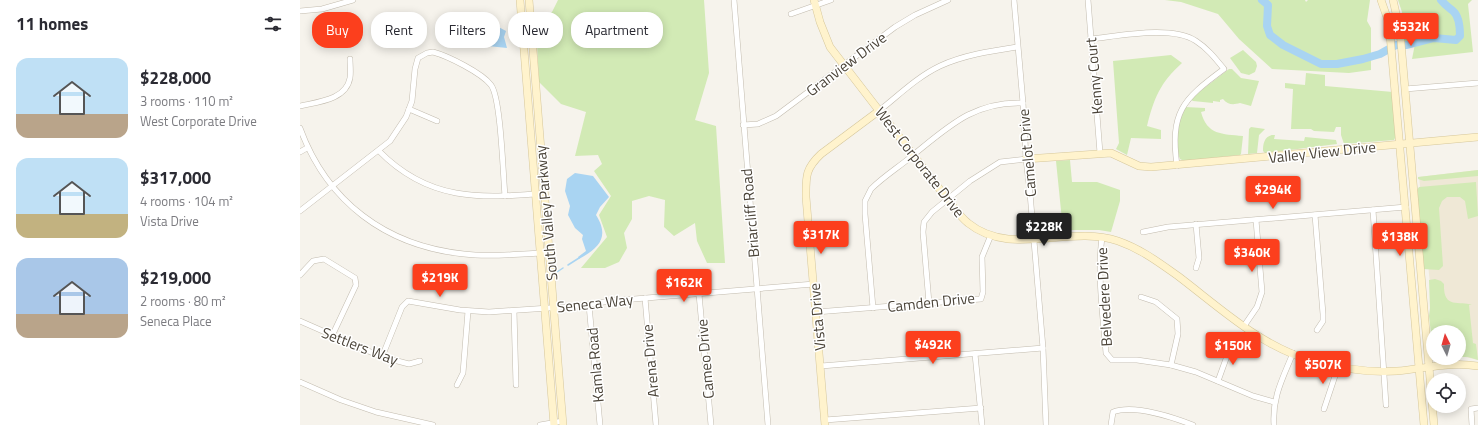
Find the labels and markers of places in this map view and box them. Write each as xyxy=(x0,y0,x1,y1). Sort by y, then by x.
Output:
pin: $532K xyxy=(1383,13,1439,47)
pin: $294K xyxy=(1245,176,1301,210)
pin: $228K xyxy=(1016,213,1072,247)
pin: $317K xyxy=(793,221,849,255)
pin: $138K xyxy=(1372,223,1428,257)
pin: $340K xyxy=(1224,239,1280,273)
pin: $219K xyxy=(412,264,468,298)
pin: $162K xyxy=(656,269,712,303)
pin: $492K xyxy=(905,331,961,365)
pin: $150K xyxy=(1205,332,1261,366)
pin: $507K xyxy=(1295,351,1351,385)

